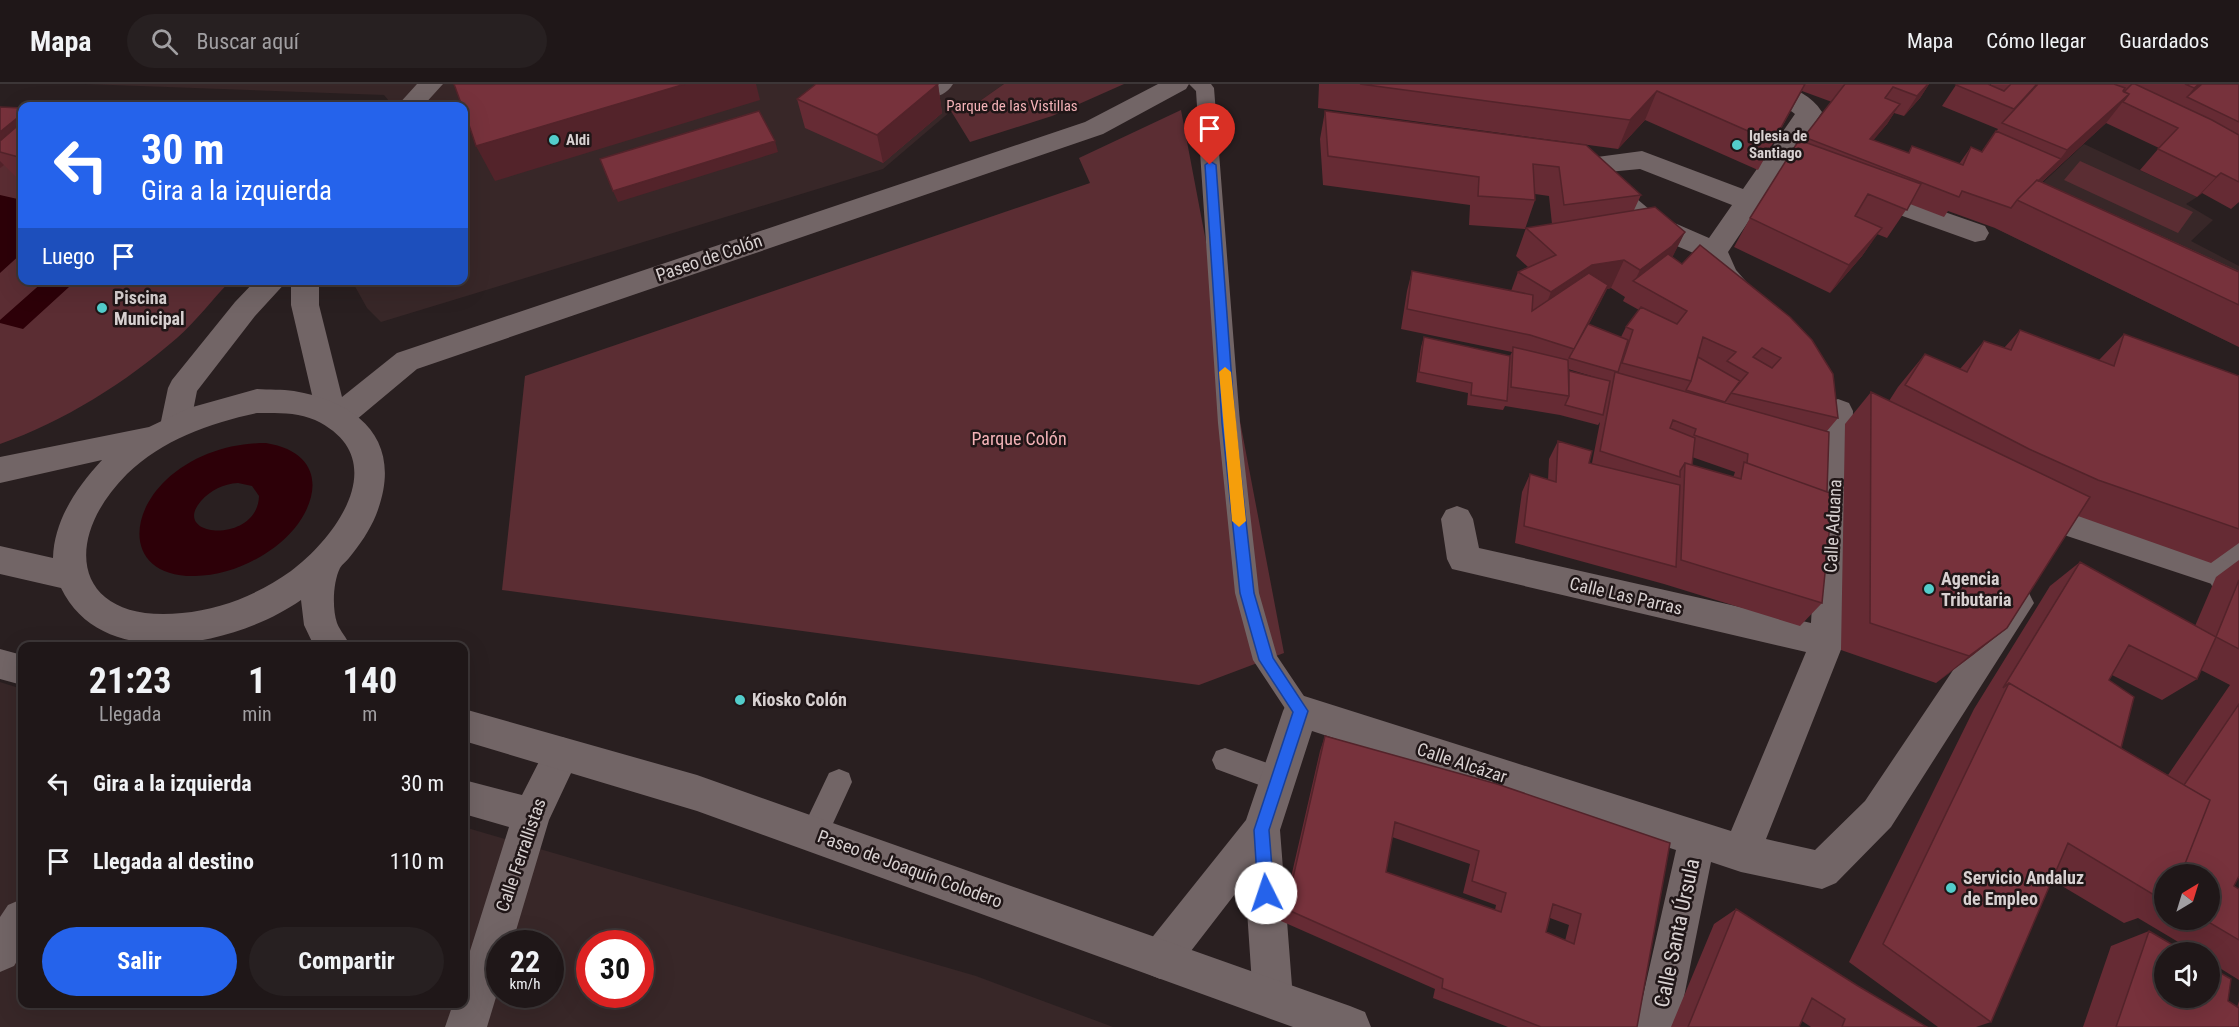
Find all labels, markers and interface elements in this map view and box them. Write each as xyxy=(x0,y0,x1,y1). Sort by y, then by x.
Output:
search box xyxy=(127,14,547,68)
text: Mapa xyxy=(30,25,91,58)
icon: search xyxy=(148,25,181,58)
text: Buscar aquí xyxy=(196,29,299,54)
text: Mapa xyxy=(1907,29,1953,53)
text: Cómo llegar xyxy=(1986,29,2086,53)
text: Guardados xyxy=(2119,29,2209,53)
park label: Parque de las Vistillas xyxy=(946,97,1078,115)
pin xyxy=(1184,103,1235,165)
icon: arrive xyxy=(1193,112,1226,145)
text: 30 m xyxy=(141,125,224,174)
icon: left xyxy=(42,126,120,204)
place label: Iglesia de Santiago xyxy=(1749,127,1807,162)
place label: Aldi xyxy=(566,131,590,149)
marker: Aldi xyxy=(547,133,561,147)
marker: Iglesia de Santiago xyxy=(1730,138,1744,152)
text: Gira a la izquierda xyxy=(141,175,332,207)
street label: Paseo de Colón xyxy=(653,230,765,286)
icon: arrive xyxy=(107,240,140,273)
text: Luego xyxy=(42,244,95,269)
place label: Piscina Municipal xyxy=(114,287,185,329)
marker: Piscina Municipal xyxy=(95,301,109,315)
park label: Parque Colón xyxy=(971,428,1067,449)
street label: Calle Aduana xyxy=(1820,479,1845,573)
place label: Agencia Tributaria xyxy=(1941,568,2011,610)
street label: Calle Las Parras xyxy=(1568,572,1685,619)
marker: Agencia Tributaria xyxy=(1922,582,1936,596)
text: 21:23 xyxy=(89,660,171,702)
text: 1 xyxy=(248,660,266,702)
text: 140 xyxy=(343,660,397,702)
place label: Kiosko Colón xyxy=(752,689,847,710)
marker: Kiosko Colón xyxy=(733,693,747,707)
text: Llegada xyxy=(99,702,161,726)
text: min xyxy=(242,702,272,726)
text: m xyxy=(362,702,377,726)
street label: Calle Alcázar xyxy=(1415,738,1510,787)
icon: left xyxy=(42,767,75,800)
text: Gira a la izquierda xyxy=(93,771,252,796)
text: 30 m xyxy=(401,771,444,796)
street label: Calle Ferrallistas xyxy=(491,795,550,914)
street label: Paseo de Joaquín Colodero xyxy=(815,825,1005,912)
icon: arrive xyxy=(42,845,75,878)
text: Llegada al destino xyxy=(93,849,254,874)
text: 110 m xyxy=(390,849,444,874)
street label: Calle Santa Úrsula xyxy=(1650,857,1704,1009)
position arrow xyxy=(1234,861,1298,925)
north arrow xyxy=(2154,864,2220,930)
map controls xyxy=(2154,864,2220,1008)
place label: Servicio Andaluz de Empleo xyxy=(1963,867,2084,909)
marker: Servicio Andaluz de Empleo xyxy=(1944,881,1958,895)
button: Salir xyxy=(42,927,237,996)
button: Compartir xyxy=(249,927,444,996)
speed limit sign: 30 xyxy=(576,930,654,1008)
button: sound xyxy=(2154,942,2220,1008)
text: 22 xyxy=(510,944,540,979)
text: km/h xyxy=(510,975,540,993)

